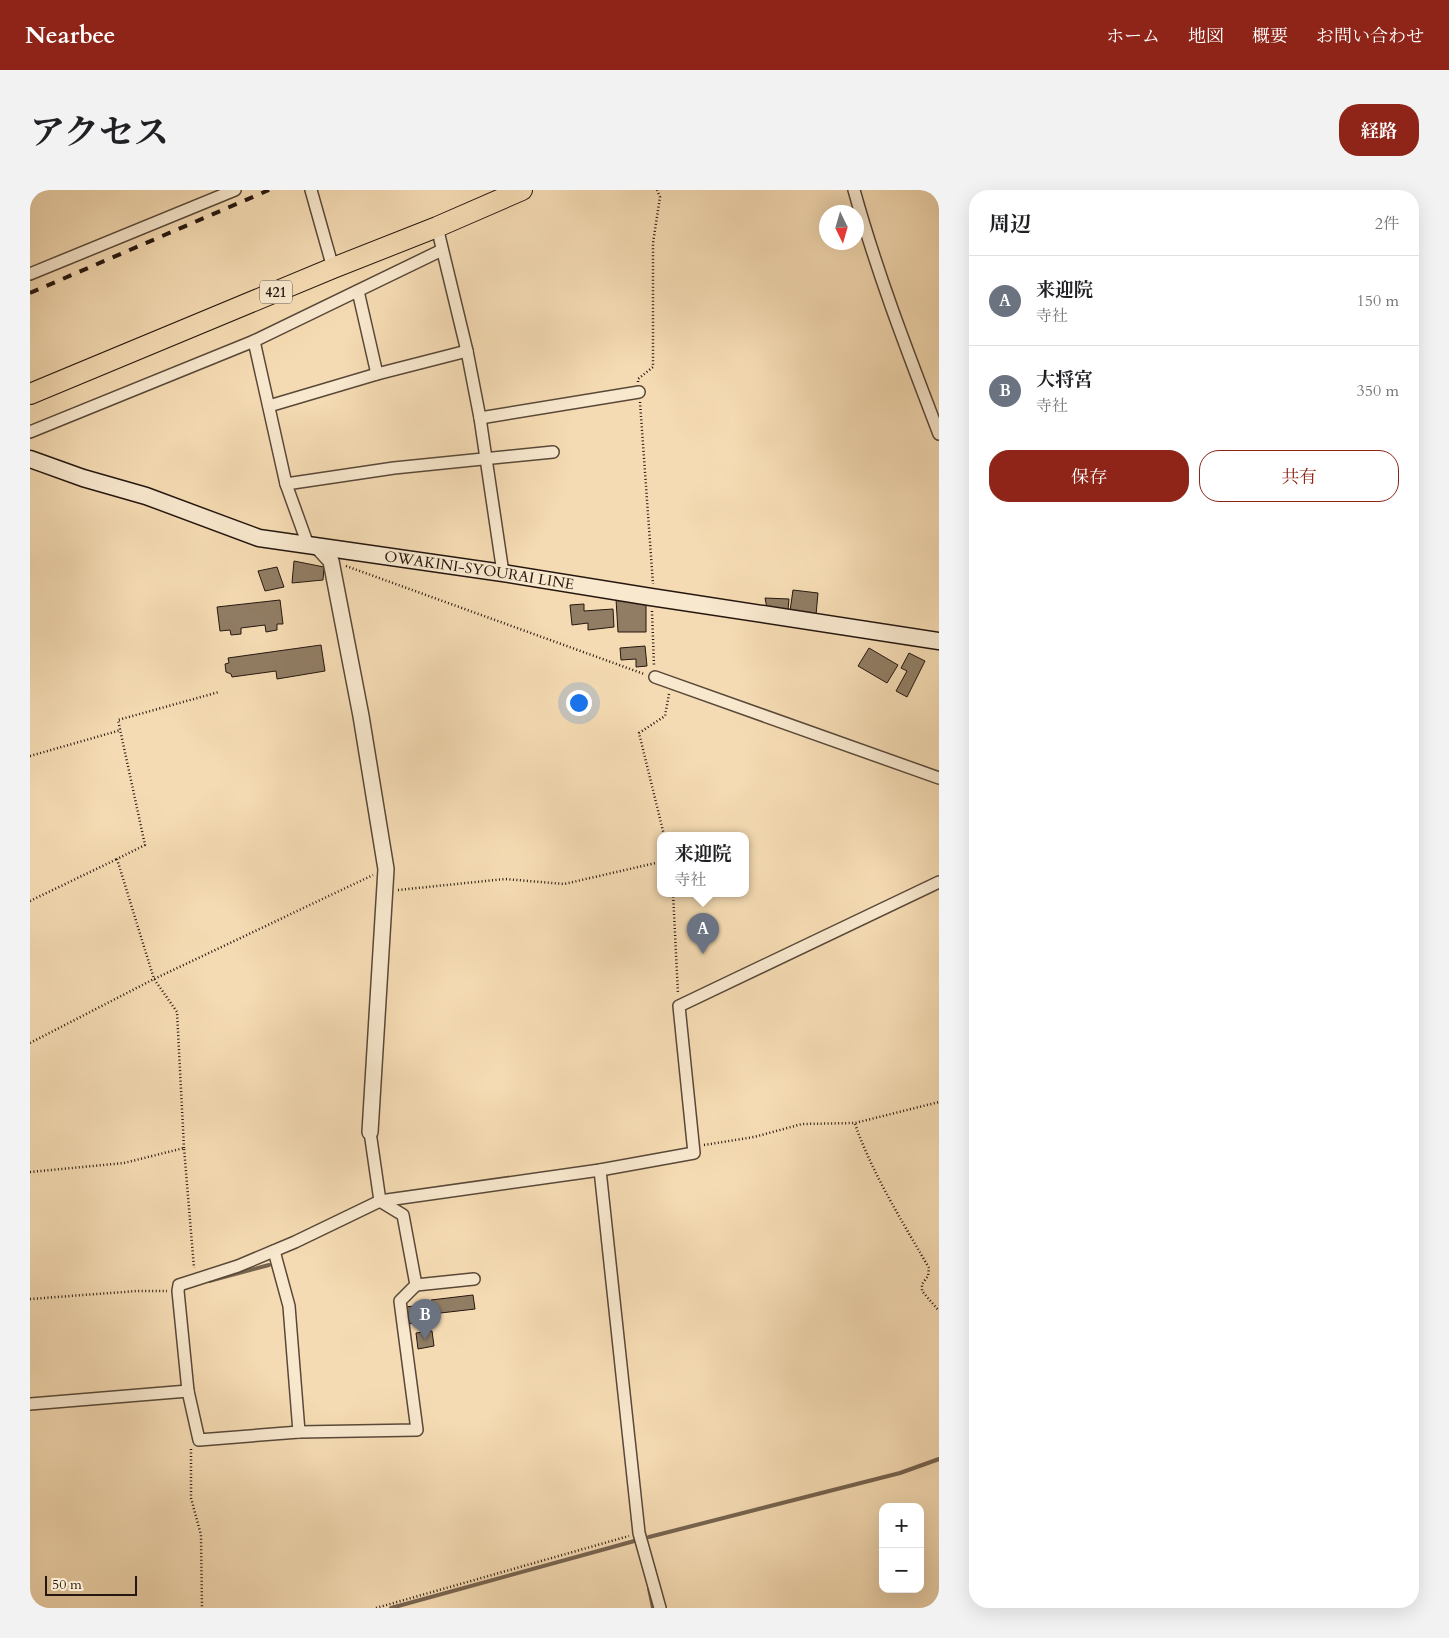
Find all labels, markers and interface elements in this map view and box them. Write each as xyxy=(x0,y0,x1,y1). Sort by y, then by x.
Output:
text: Nearbee xyxy=(25,19,115,52)
text: ホーム xyxy=(1106,24,1160,49)
text: 地図 xyxy=(1188,24,1224,49)
text: 概要 xyxy=(1252,24,1288,49)
text: お問い合わせ xyxy=(1316,24,1424,49)
button: 経路 xyxy=(1339,104,1419,156)
text: アクセス xyxy=(30,109,169,157)
north arrow xyxy=(819,205,864,250)
text: 周辺 xyxy=(989,210,1031,239)
text: 2件 xyxy=(1375,213,1399,235)
text: 来迎院 xyxy=(1036,277,1093,303)
road number: 421 xyxy=(260,280,292,304)
text: A xyxy=(999,290,1011,312)
text: 150 m xyxy=(1357,290,1399,312)
text: 寺社 xyxy=(1036,305,1068,327)
text: 大将宮 xyxy=(1036,367,1093,393)
text: B xyxy=(999,380,1011,402)
text: 350 m xyxy=(1357,380,1399,402)
text: 寺社 xyxy=(1036,395,1068,417)
button: 保存 xyxy=(989,450,1189,502)
button: 共有 xyxy=(1199,450,1399,502)
street label: OWAKINI-SYOURAI LINE xyxy=(383,546,576,594)
your location xyxy=(566,690,592,716)
popup xyxy=(657,832,749,897)
text: 来迎院 xyxy=(674,841,732,867)
text: 寺社 xyxy=(674,869,707,891)
pin: A xyxy=(687,913,719,954)
pin: B xyxy=(409,1299,441,1340)
map controls xyxy=(879,1503,924,1593)
button: + xyxy=(879,1503,924,1548)
button: − xyxy=(879,1548,924,1593)
scale bar xyxy=(45,1573,138,1596)
text: 50 m xyxy=(52,1575,82,1594)

